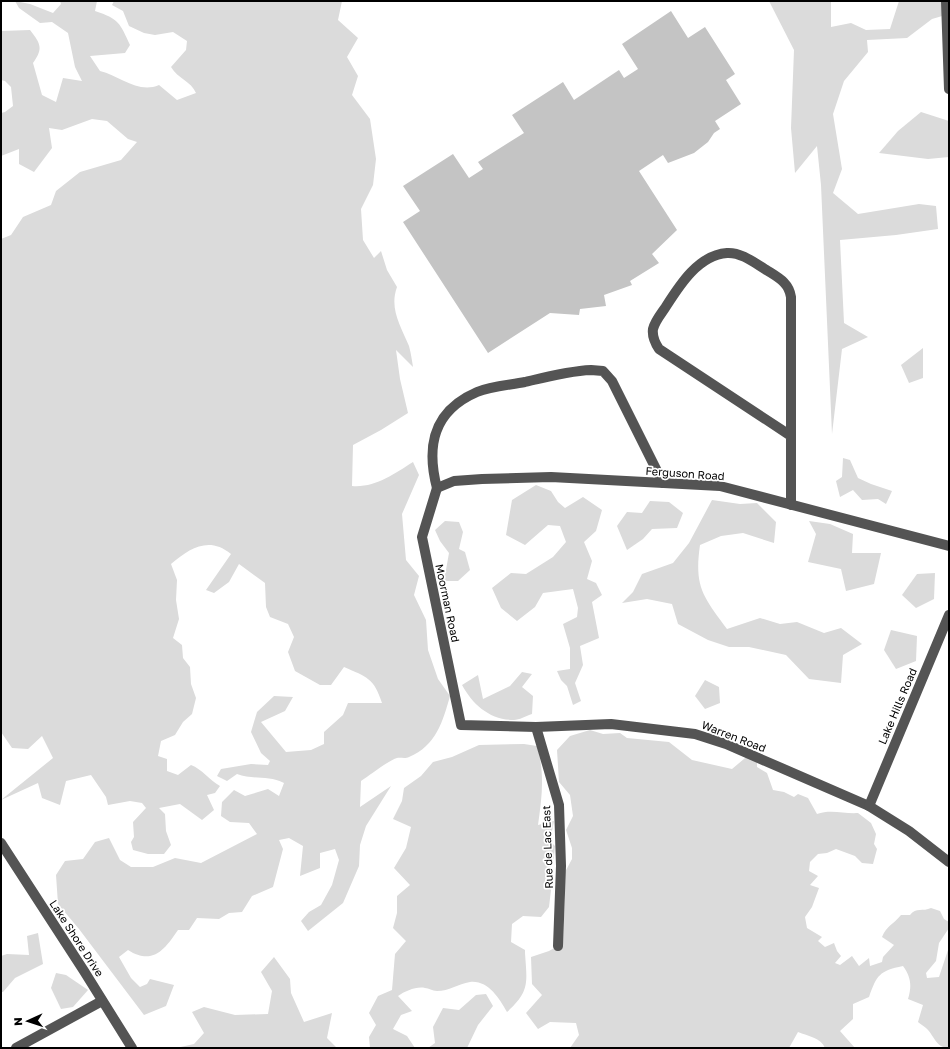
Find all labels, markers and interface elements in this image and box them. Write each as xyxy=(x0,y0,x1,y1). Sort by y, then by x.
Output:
street label: Ferguson Road xyxy=(645,464,725,482)
street label: Moorman Road xyxy=(433,563,463,643)
street label: Lake Hills Road xyxy=(875,666,919,746)
street label: Warren Road xyxy=(700,718,768,754)
street label: Rue de Lac East xyxy=(539,805,555,889)
street label: Lake Shore Drive xyxy=(47,897,107,979)
north arrow xyxy=(8,1001,48,1041)
text: N xyxy=(11,1017,24,1026)

